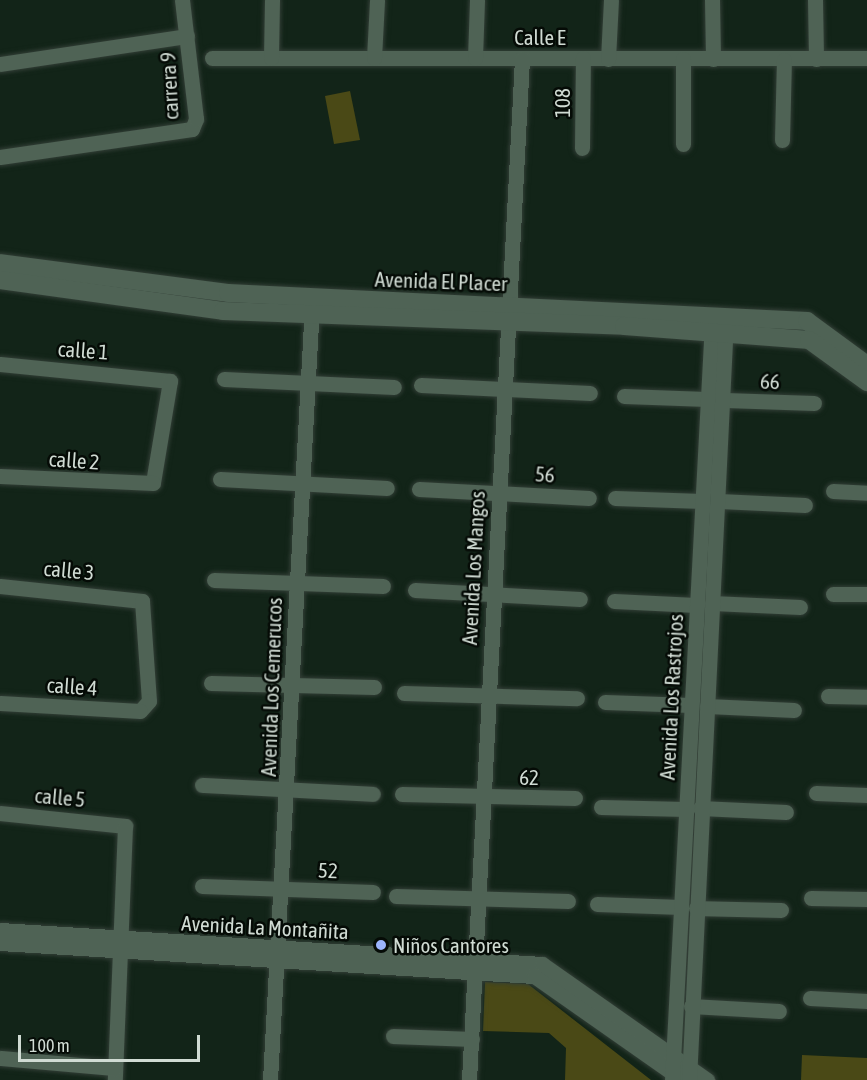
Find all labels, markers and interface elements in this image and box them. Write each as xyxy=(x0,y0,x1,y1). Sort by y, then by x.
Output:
street label: Calle E xyxy=(514,24,566,50)
street label: carrera 9 xyxy=(155,52,183,120)
street label: 108 xyxy=(549,88,575,118)
street label: Avenida El Placer xyxy=(374,266,508,296)
street label: calle 1 xyxy=(57,336,109,364)
street label: 66 xyxy=(760,368,780,394)
street label: calle 2 xyxy=(48,446,100,474)
street label: 56 xyxy=(534,461,556,487)
street label: Avenida Los Mangos xyxy=(456,490,490,646)
street label: calle 3 xyxy=(43,555,95,585)
street label: Avenida Los Cemerucos xyxy=(255,597,287,777)
street label: Avenida Los Rastrojos xyxy=(654,613,688,781)
street label: calle 4 xyxy=(46,672,98,700)
street label: 62 xyxy=(519,764,539,790)
street label: calle 5 xyxy=(34,782,86,812)
street label: 52 xyxy=(318,857,338,883)
street label: Avenida La Montañita xyxy=(181,910,349,944)
place label: Niños Cantores xyxy=(393,932,509,958)
marker: Niños Cantores xyxy=(374,938,388,952)
scale bar xyxy=(21,1023,202,1061)
text: 100 m xyxy=(29,1035,70,1056)

